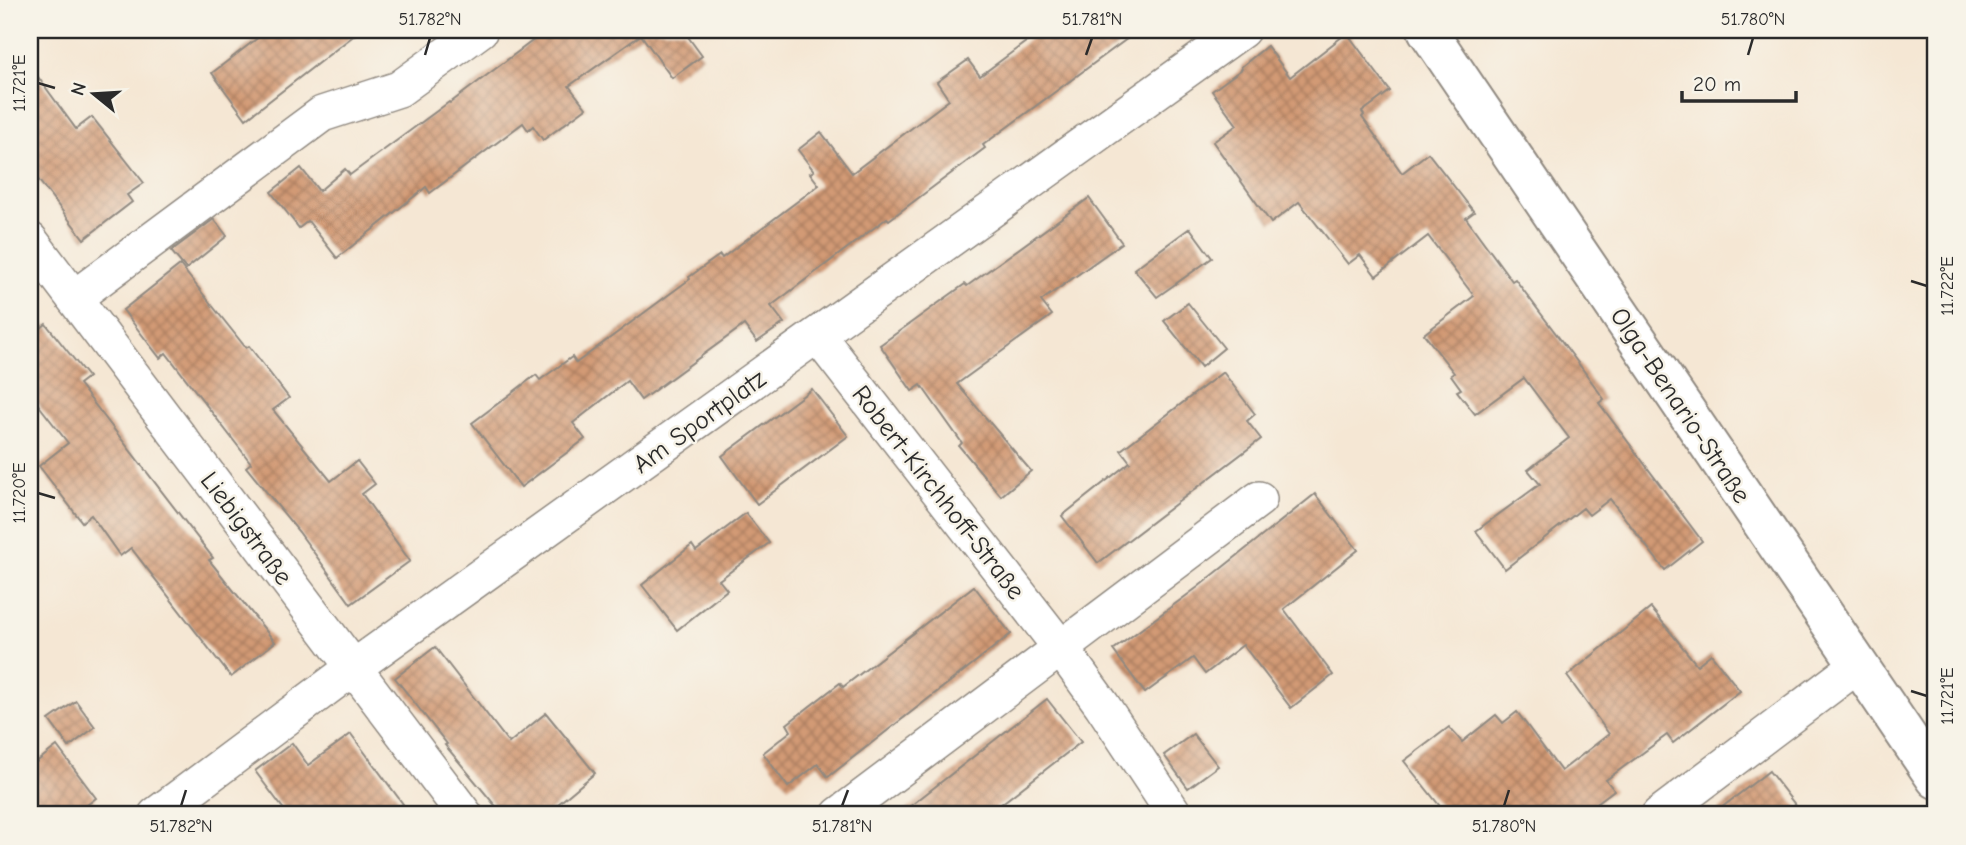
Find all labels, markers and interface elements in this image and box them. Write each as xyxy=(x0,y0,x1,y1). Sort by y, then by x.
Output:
text: 51.782°N xyxy=(398,9,462,30)
text: 51.781°N xyxy=(1062,9,1122,30)
text: 51.780°N xyxy=(1721,9,1785,30)
text: 11.721°E xyxy=(9,54,30,112)
north arrow xyxy=(60,60,130,130)
scale bar xyxy=(1682,60,1796,104)
text: 20 m xyxy=(1693,72,1741,96)
text: N xyxy=(66,80,91,98)
text: 11.722°E xyxy=(1937,256,1958,316)
street label: Olga-Benario-Straße xyxy=(1604,302,1757,509)
street label: Am Sportplatz xyxy=(627,364,772,480)
street label: Robert-Kirchhoff-Straße xyxy=(845,380,1031,605)
text: 11.720°E xyxy=(9,462,30,524)
street label: Liebigstraße xyxy=(194,466,298,591)
text: 11.721°E xyxy=(1937,667,1958,725)
text: 51.782°N xyxy=(149,816,213,837)
text: 51.781°N xyxy=(812,816,872,837)
text: 51.780°N xyxy=(1472,816,1536,837)

